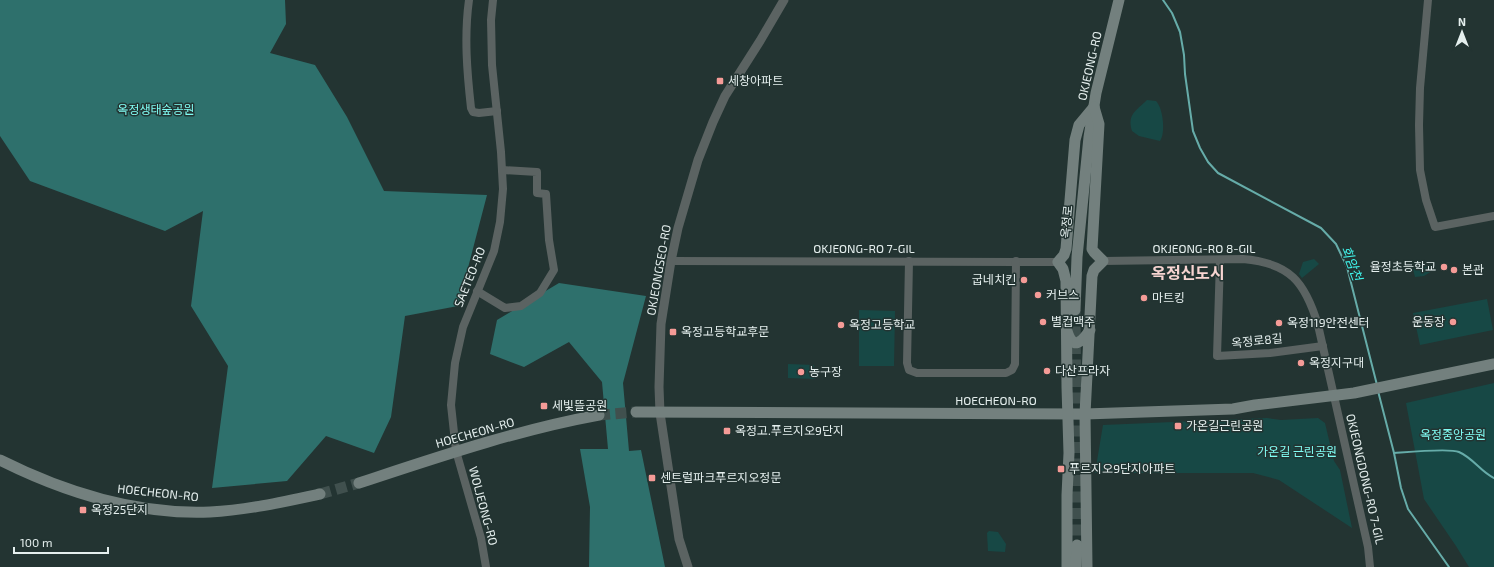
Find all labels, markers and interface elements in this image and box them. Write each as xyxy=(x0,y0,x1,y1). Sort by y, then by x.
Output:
north arrow xyxy=(1442,12,1482,52)
text: N xyxy=(1458,15,1466,28)
street label: OKJEONG-RO xyxy=(1074,30,1104,102)
place label: 세창아파트 xyxy=(728,73,783,87)
marker: 세창아파트 xyxy=(715,76,725,86)
park label: 옥정생태숲공원 xyxy=(117,102,195,116)
street label: 옥정로 xyxy=(1058,205,1074,239)
street label: OKJEONGSEO-RO xyxy=(643,223,673,316)
street label: OKJEONG-RO 7-GIL xyxy=(813,241,915,255)
street label: OKJEONG-RO 8-GIL xyxy=(1153,241,1255,255)
water label: 회암천 xyxy=(1338,243,1366,284)
street label: SAETEO-RO xyxy=(451,245,487,309)
place label: 율정초등학교 xyxy=(1370,259,1436,273)
marker: 율정초등학교 xyxy=(1439,262,1449,272)
place label: 본관 xyxy=(1462,262,1484,276)
district label: 옥정신도시 xyxy=(1151,263,1225,282)
marker: 본관 xyxy=(1449,265,1459,275)
place label: 굽네치킨 xyxy=(972,272,1016,286)
marker: 굽네치킨 xyxy=(1019,275,1029,285)
place label: 커브스 xyxy=(1046,287,1079,301)
marker: 커브스 xyxy=(1033,290,1043,300)
place label: 마트킹 xyxy=(1152,290,1185,304)
marker: 마트킹 xyxy=(1139,293,1149,303)
place label: 별컵맥주 xyxy=(1051,314,1095,328)
place label: 운동장 xyxy=(1412,314,1445,328)
place label: 옥정119안전센터 xyxy=(1287,315,1370,329)
place label: 옥정고등학교 xyxy=(849,317,915,331)
marker: 별컵맥주 xyxy=(1038,317,1048,327)
marker: 운동장 xyxy=(1448,317,1458,327)
marker: 옥정119안전센터 xyxy=(1274,318,1284,328)
marker: 옥정고등학교 xyxy=(836,320,846,330)
place label: 옥정고등학교후문 xyxy=(681,324,769,338)
marker: 옥정고등학교후문 xyxy=(668,327,678,337)
street label: 옥정로8길 xyxy=(1231,330,1283,350)
place label: 옥정지구대 xyxy=(1309,355,1364,369)
marker: 옥정지구대 xyxy=(1296,358,1306,368)
place label: 다산프라자 xyxy=(1055,363,1110,377)
place label: 농구장 xyxy=(809,364,842,378)
marker: 다산프라자 xyxy=(1042,366,1052,376)
marker: 농구장 xyxy=(796,367,806,377)
street label: HOECHEON-RO xyxy=(955,393,1037,407)
place label: 세빛뜰공원 xyxy=(552,398,607,412)
marker: 세빛뜰공원 xyxy=(539,401,549,411)
street label: OKJEONGDONG-RO 7-GIL xyxy=(1344,412,1388,545)
street label: HOECHEON-RO xyxy=(434,414,516,450)
place label: 가온길근린공원 xyxy=(1186,418,1263,432)
marker: 가온길근린공원 xyxy=(1173,421,1183,431)
place label: 옥정고.푸르지오9단지 xyxy=(735,423,844,437)
marker: 옥정고.푸르지오9단지 xyxy=(722,426,732,436)
park label: 옥정중앙공원 xyxy=(1420,427,1486,441)
park label: 가온길 근린공원 xyxy=(1257,444,1337,458)
place label: 푸르지오9단지아파트 xyxy=(1069,461,1175,475)
marker: 푸르지오9단지아파트 xyxy=(1056,464,1066,474)
street label: WOLJEONG-RO xyxy=(467,465,501,547)
place label: 센트럴파크푸르지오정문 xyxy=(660,470,781,484)
marker: 센트럴파크푸르지오정문 xyxy=(647,473,657,483)
street label: HOECHEON-RO xyxy=(117,481,199,503)
place label: 옥정25단지 xyxy=(91,502,148,516)
marker: 옥정25단지 xyxy=(78,505,88,515)
scale bar xyxy=(14,529,108,555)
text: 100 m xyxy=(20,535,52,549)

